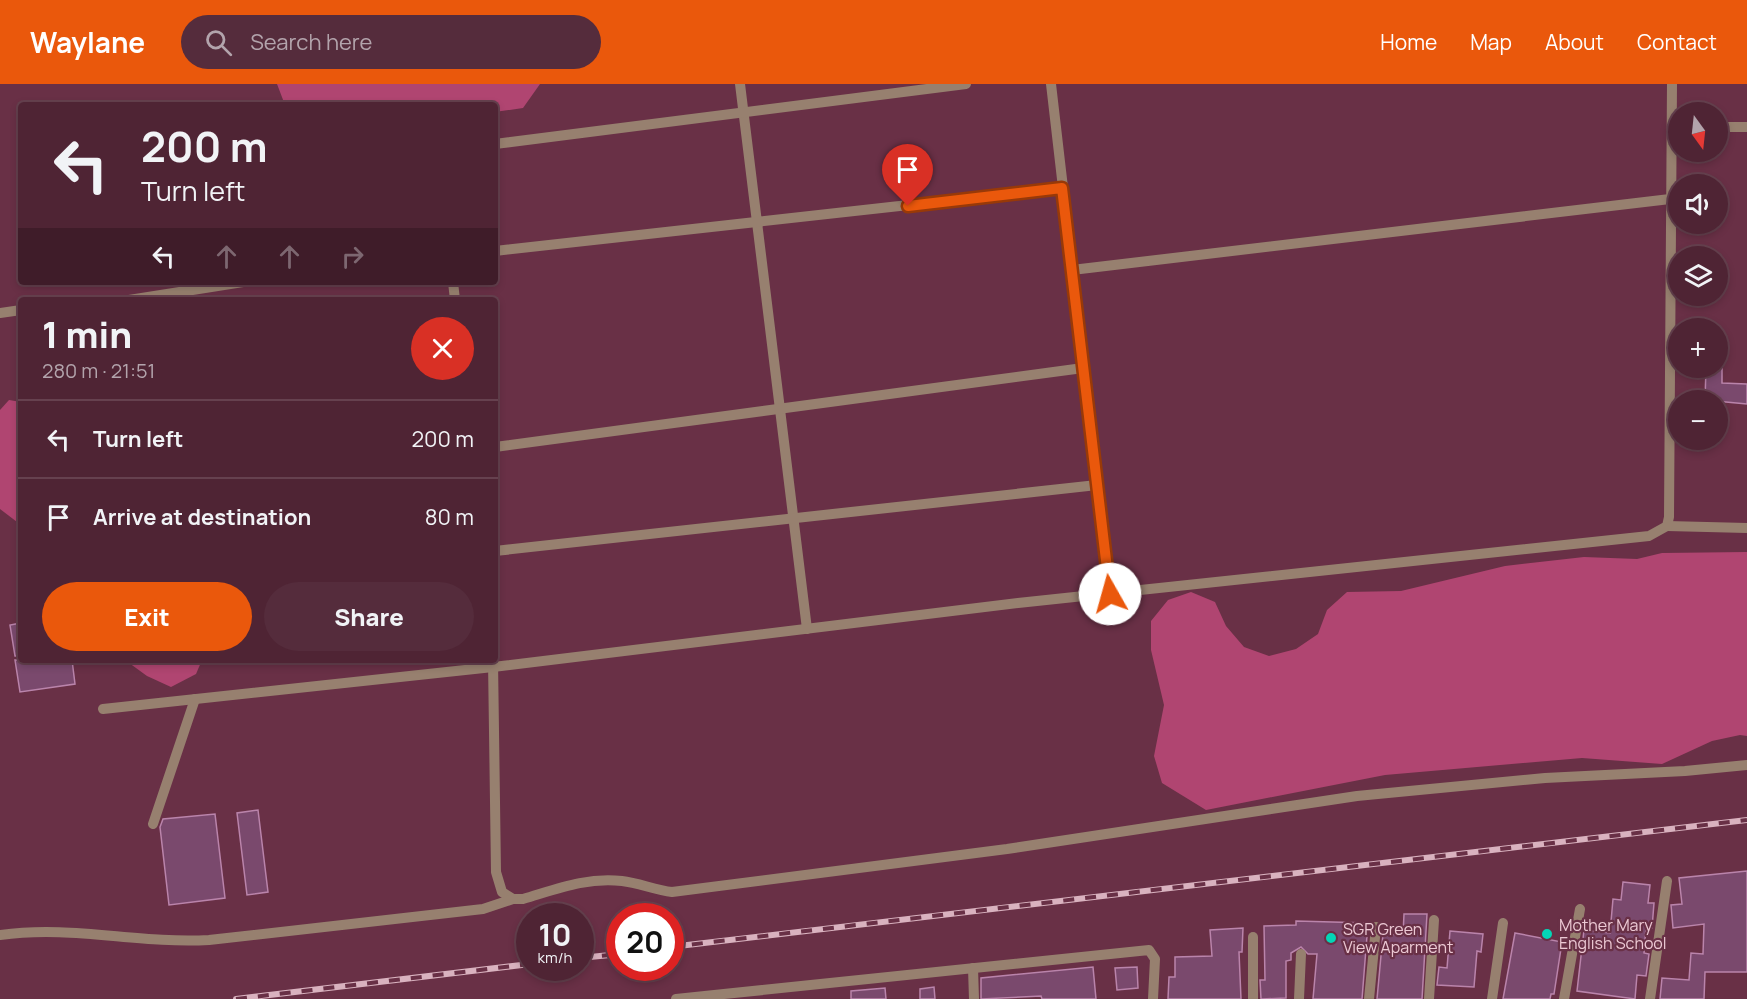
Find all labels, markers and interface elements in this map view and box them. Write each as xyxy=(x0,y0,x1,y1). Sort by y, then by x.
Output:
search box xyxy=(181,15,601,69)
text: Waylane xyxy=(30,23,145,61)
icon: search xyxy=(202,26,235,59)
text: Search here xyxy=(250,27,372,57)
text: Home xyxy=(1380,28,1437,56)
text: Map xyxy=(1470,28,1512,56)
text: About xyxy=(1545,28,1604,56)
text: Contact xyxy=(1637,28,1717,56)
north arrow xyxy=(1668,102,1728,162)
map controls xyxy=(1668,102,1728,450)
text: 200 m xyxy=(141,117,267,175)
icon: left xyxy=(42,126,120,204)
pin xyxy=(882,144,933,206)
icon: arrive xyxy=(891,153,924,186)
text: Turn left xyxy=(141,172,245,209)
button: sound xyxy=(1668,174,1728,234)
icon: left xyxy=(147,240,180,273)
icon: ahead xyxy=(210,240,243,273)
icon: ahead xyxy=(273,240,306,273)
icon: right xyxy=(336,240,369,273)
button: layers xyxy=(1668,246,1728,306)
text: 1 min xyxy=(42,310,132,359)
button: close xyxy=(411,317,474,380)
button: + xyxy=(1668,318,1728,378)
text: 280 m · 21:51 xyxy=(42,357,155,384)
button: − xyxy=(1668,390,1728,450)
icon: left xyxy=(42,423,75,456)
text: Turn left xyxy=(93,424,183,454)
text: 200 m xyxy=(412,424,474,454)
icon: arrive xyxy=(42,501,75,534)
text: Arrive at destination xyxy=(93,502,311,532)
text: 80 m xyxy=(425,502,474,532)
position arrow xyxy=(1078,562,1142,626)
button: Exit xyxy=(42,582,252,651)
button: Share xyxy=(264,582,474,651)
speed limit sign: 20 xyxy=(606,903,684,981)
text: 10 xyxy=(539,914,571,955)
place label: Mother Mary English School xyxy=(1559,914,1667,954)
place label: SGR Green View Aparment xyxy=(1343,918,1453,958)
marker: Mother Mary English School xyxy=(1540,927,1554,941)
marker: SGR Green View Aparment xyxy=(1324,931,1338,945)
text: km/h xyxy=(538,947,572,968)

